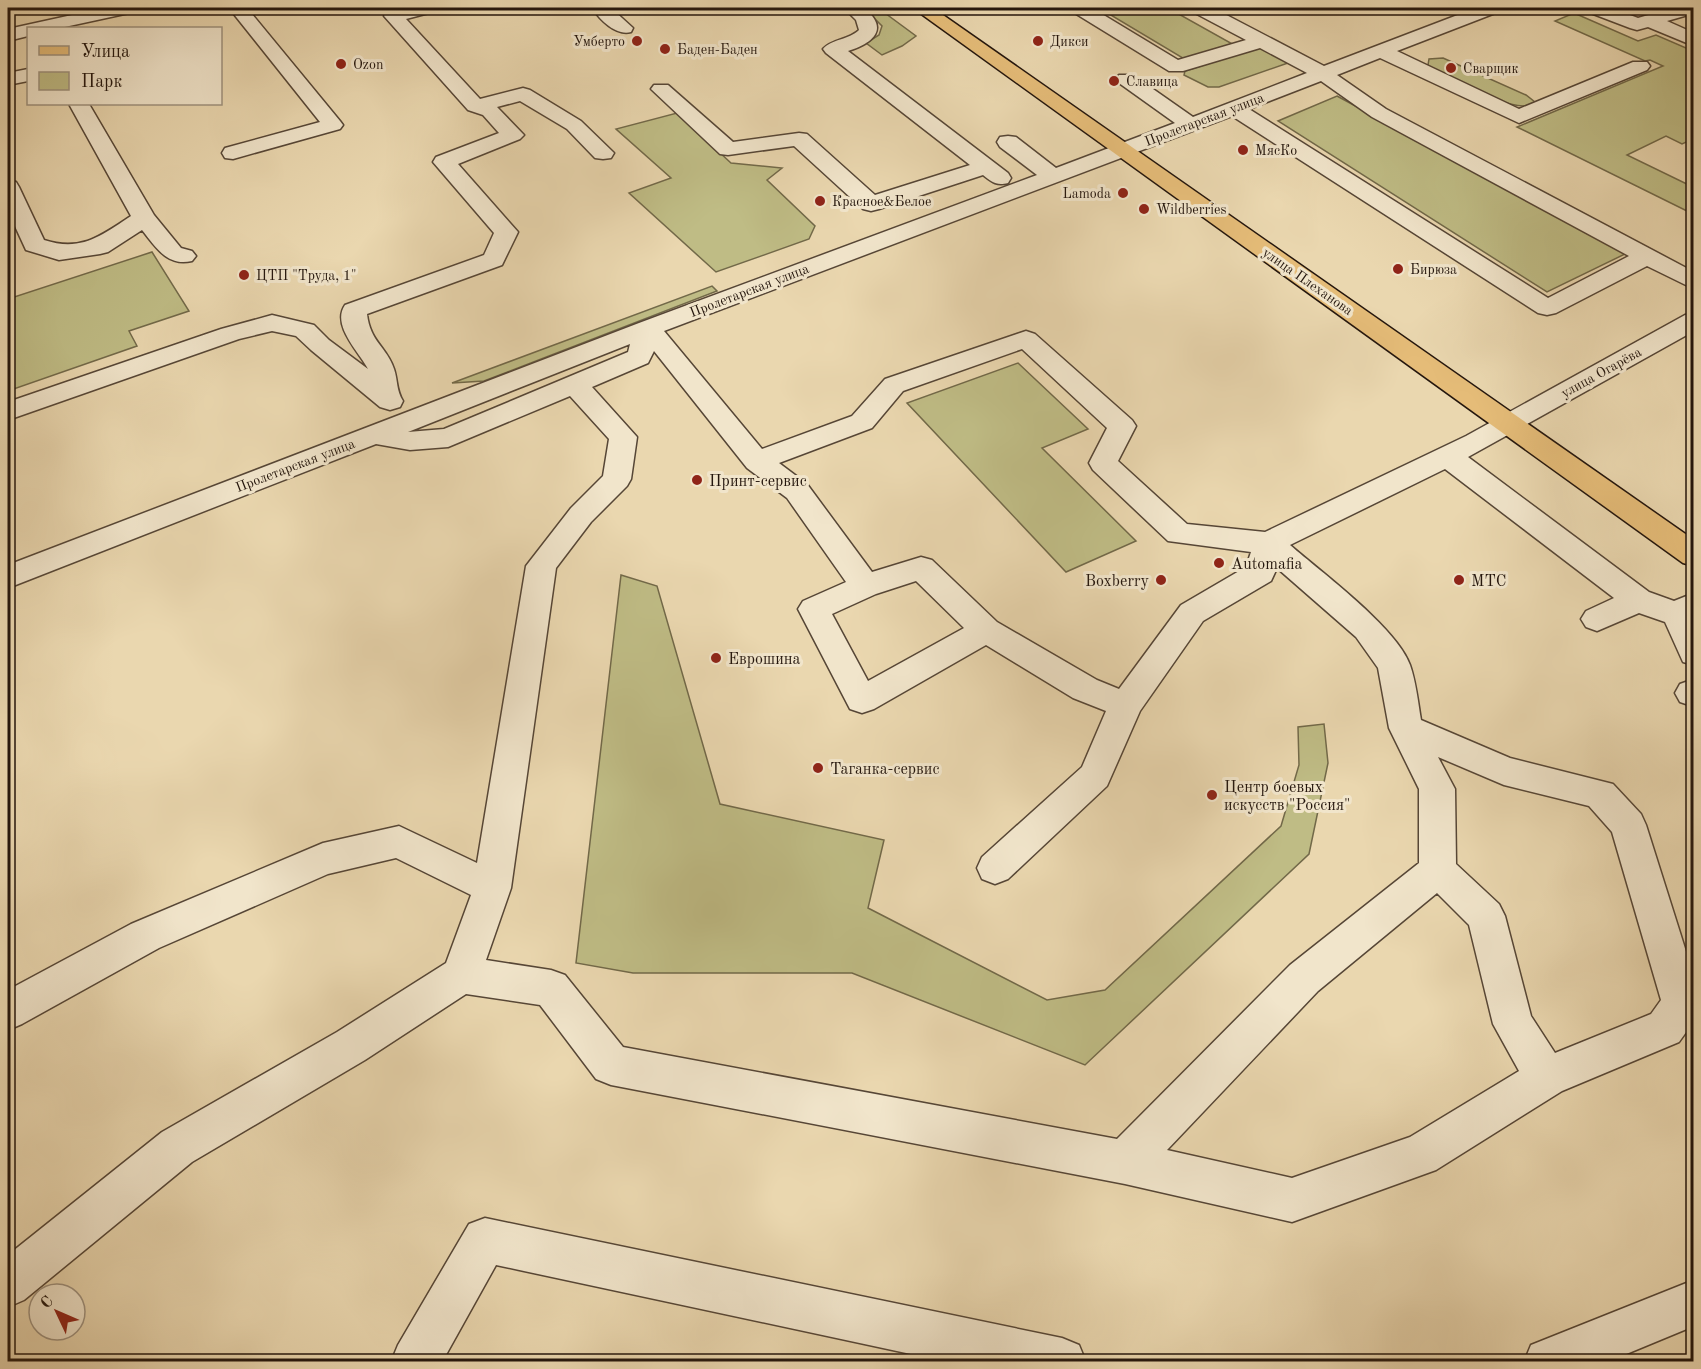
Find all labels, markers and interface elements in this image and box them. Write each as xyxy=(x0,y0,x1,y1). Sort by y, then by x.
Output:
legend xyxy=(27,27,222,105)
marker: Умберто xyxy=(630,34,644,48)
marker: Дикси xyxy=(1031,34,1045,48)
place label: Умберто xyxy=(573,35,625,49)
place label: Дикси xyxy=(1050,35,1089,49)
marker: Баден-Баден xyxy=(658,42,672,56)
text: Улица xyxy=(81,43,130,61)
place label: Баден-Баден xyxy=(677,43,758,57)
marker: Ozon xyxy=(334,57,348,71)
place label: Ozon xyxy=(353,58,384,72)
marker: Сварщик xyxy=(1444,61,1458,75)
place label: Сварщик xyxy=(1463,62,1518,76)
text: Парк xyxy=(81,73,122,91)
marker: Славица xyxy=(1107,74,1121,88)
place label: Славица xyxy=(1126,75,1178,89)
street label: Пролетарская улица xyxy=(1143,91,1266,149)
marker: МясКо xyxy=(1236,143,1250,157)
place label: МясКо xyxy=(1255,144,1297,158)
marker: Lamoda xyxy=(1116,186,1130,200)
place label: Lamoda xyxy=(1062,187,1111,201)
marker: Красное&Белое xyxy=(813,194,827,208)
place label: Красное&Белое xyxy=(832,195,931,209)
marker: Wildberries xyxy=(1137,202,1151,216)
place label: Wildberries xyxy=(1156,203,1227,217)
street label: улица Плеханова xyxy=(1260,245,1355,318)
street label: Пролетарская улица xyxy=(688,262,811,320)
marker: Бирюза xyxy=(1391,262,1405,276)
place label: Бирюза xyxy=(1410,263,1457,277)
marker: ЦТП "Труда, 1" xyxy=(237,268,251,282)
place label: ЦТП "Труда, 1" xyxy=(256,269,357,283)
street label: улица Огарёва xyxy=(1559,345,1644,401)
street label: Пролетарская улица xyxy=(234,437,357,495)
marker: Принт-сервис xyxy=(690,473,704,487)
place label: Принт-сервис xyxy=(709,474,807,490)
marker: Automafia xyxy=(1212,556,1226,570)
place label: Automafia xyxy=(1231,557,1302,573)
marker: Boxberry xyxy=(1154,573,1168,587)
marker: МТС xyxy=(1452,573,1466,587)
place label: Boxberry xyxy=(1085,574,1150,590)
place label: МТС xyxy=(1471,574,1507,590)
marker: Еврошина xyxy=(709,651,723,665)
place label: Еврошина xyxy=(728,652,801,668)
marker: Таганка-сервис xyxy=(811,761,825,775)
place label: Таганка-сервис xyxy=(830,762,939,778)
place label: Центр боевых искусств "Россия" xyxy=(1224,780,1350,814)
marker: Центр боевых искусств "Россия" xyxy=(1205,788,1219,802)
north arrow xyxy=(27,1282,87,1342)
text: С xyxy=(38,1294,57,1312)

